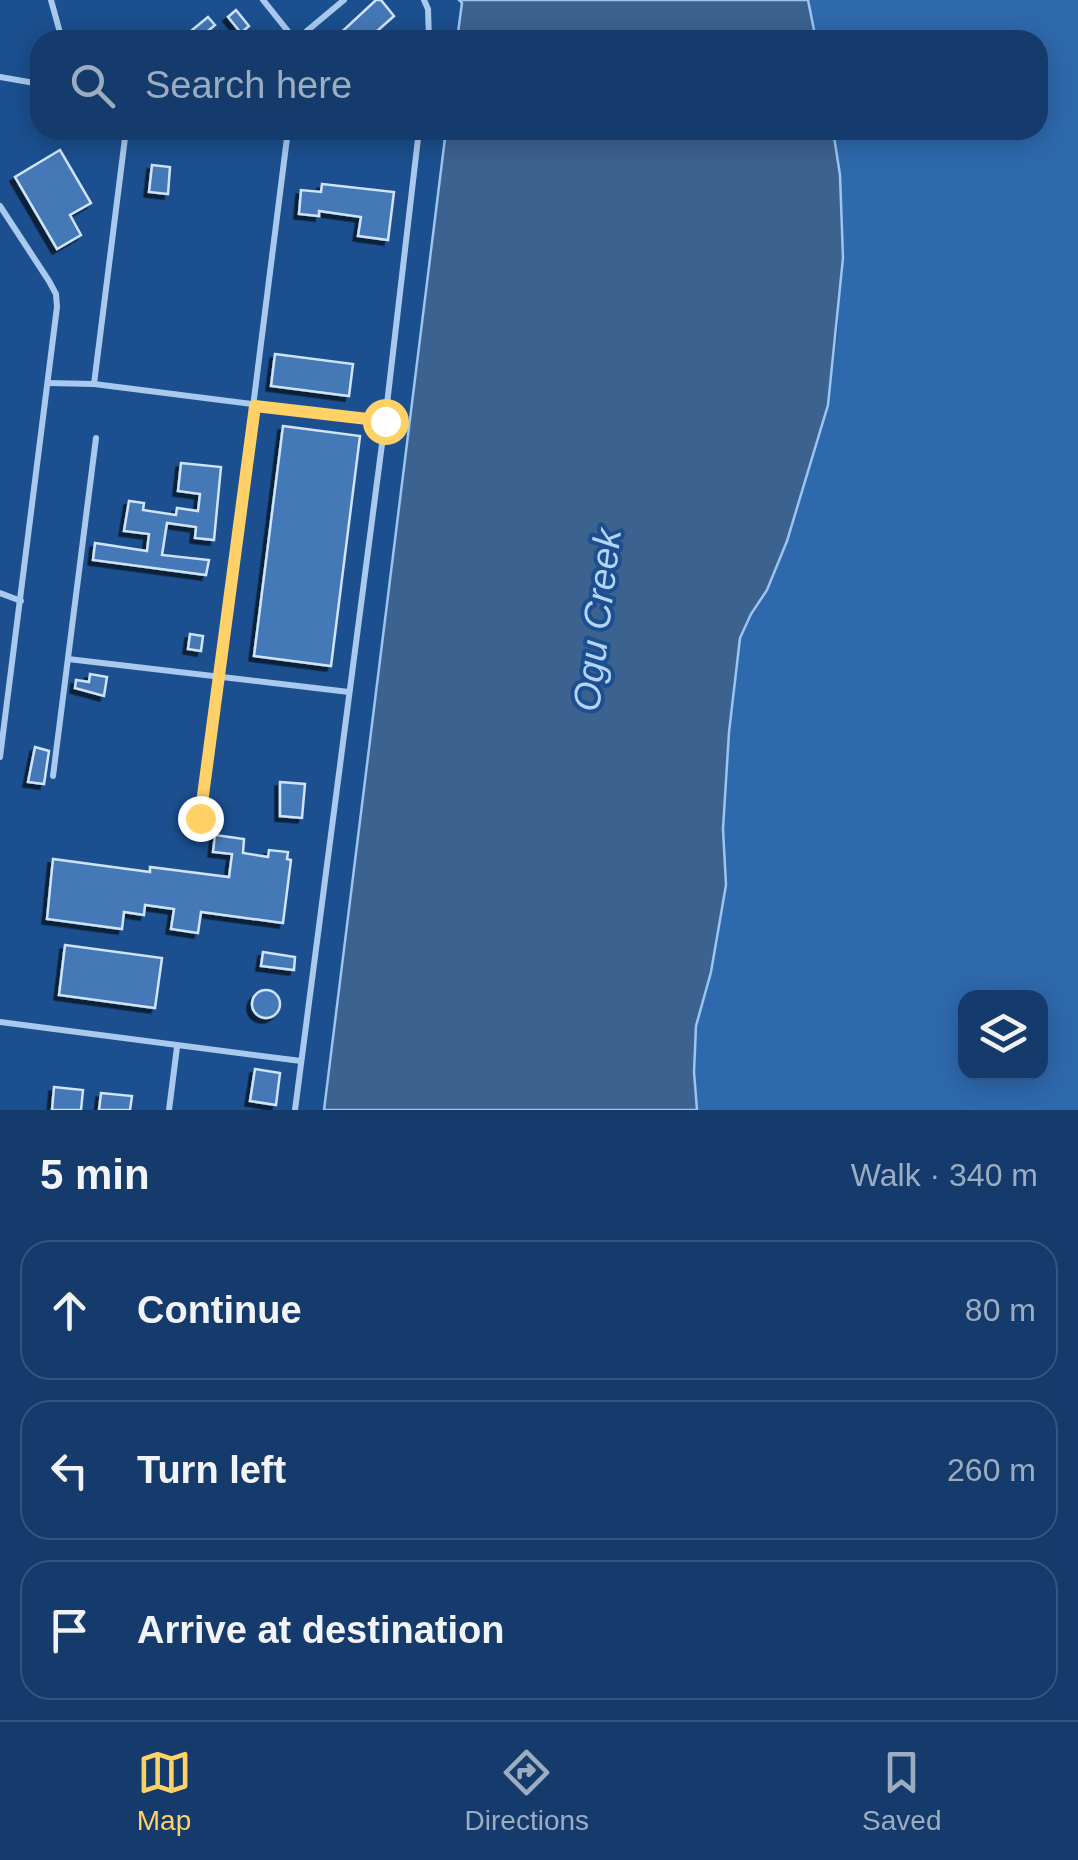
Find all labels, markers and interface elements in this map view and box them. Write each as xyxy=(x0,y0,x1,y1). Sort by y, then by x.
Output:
search box xyxy=(30,30,1048,140)
icon: search xyxy=(65,58,120,113)
text: Search here xyxy=(145,64,352,106)
route start xyxy=(363,399,409,445)
water label: Ogu Creek xyxy=(565,524,629,714)
route end xyxy=(178,796,224,842)
map controls xyxy=(958,990,1048,1080)
button: layers xyxy=(958,990,1048,1080)
text: 5 min xyxy=(40,1151,150,1198)
text: Walk · 340 m xyxy=(851,1157,1038,1193)
icon: ahead xyxy=(42,1283,97,1338)
text: Continue xyxy=(137,1289,302,1331)
text: 80 m xyxy=(965,1292,1036,1328)
icon: left xyxy=(42,1443,97,1498)
text: Turn left xyxy=(137,1449,286,1491)
text: 260 m xyxy=(947,1452,1036,1488)
icon: arrive xyxy=(42,1603,97,1658)
text: Arrive at destination xyxy=(137,1609,504,1651)
tab: Map xyxy=(137,1745,192,1837)
tab: Directions xyxy=(465,1745,589,1837)
tab: Saved xyxy=(862,1745,941,1837)

